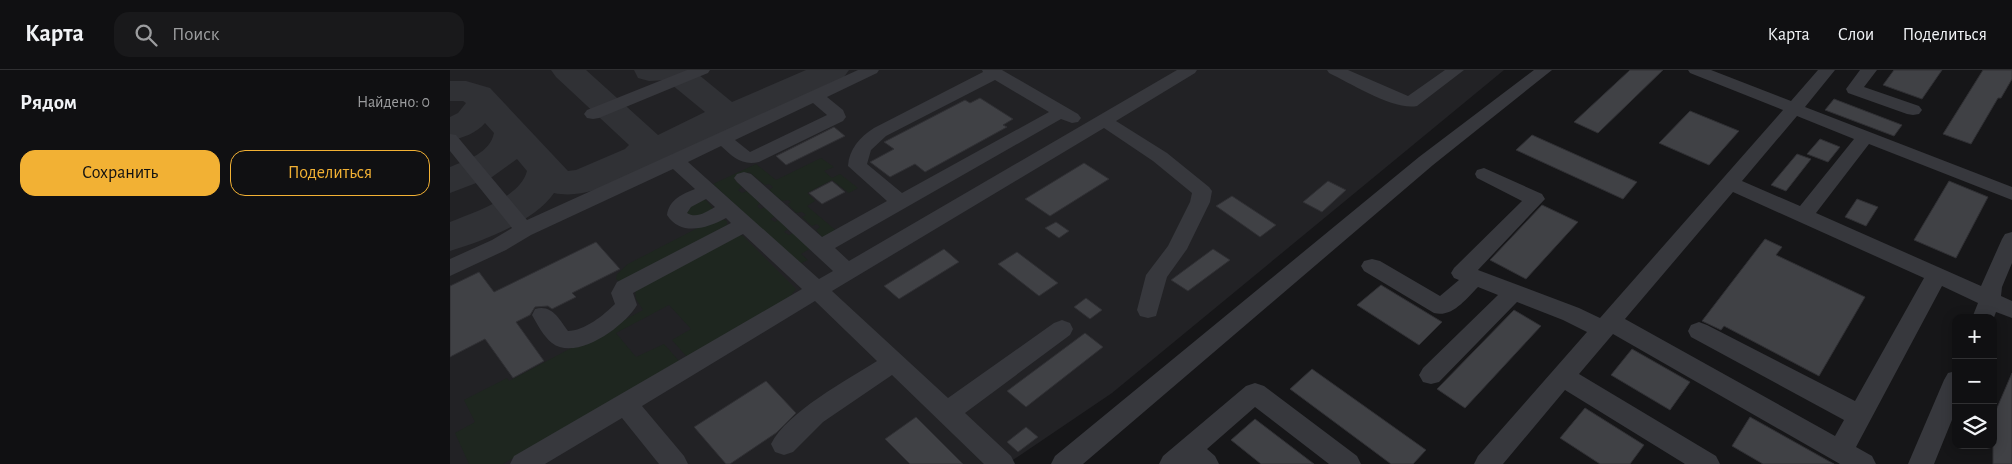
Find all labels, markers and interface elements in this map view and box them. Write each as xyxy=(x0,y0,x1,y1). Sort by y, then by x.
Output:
search box xyxy=(114,12,464,57)
icon: search xyxy=(132,21,160,49)
text: Карта xyxy=(25,22,84,46)
text: Поиск xyxy=(172,25,219,44)
text: Карта xyxy=(1768,26,1810,44)
text: Слои xyxy=(1838,26,1874,44)
text: Поделиться xyxy=(1902,26,1987,44)
text: Рядом xyxy=(20,92,77,113)
text: Найдено: 0 xyxy=(357,94,430,110)
button: Сохранить xyxy=(20,150,220,196)
button: Поделиться xyxy=(230,150,430,196)
map controls xyxy=(1952,314,1997,449)
button: + xyxy=(1952,314,1997,359)
button: − xyxy=(1952,359,1997,404)
button: layers xyxy=(1952,404,1997,449)

